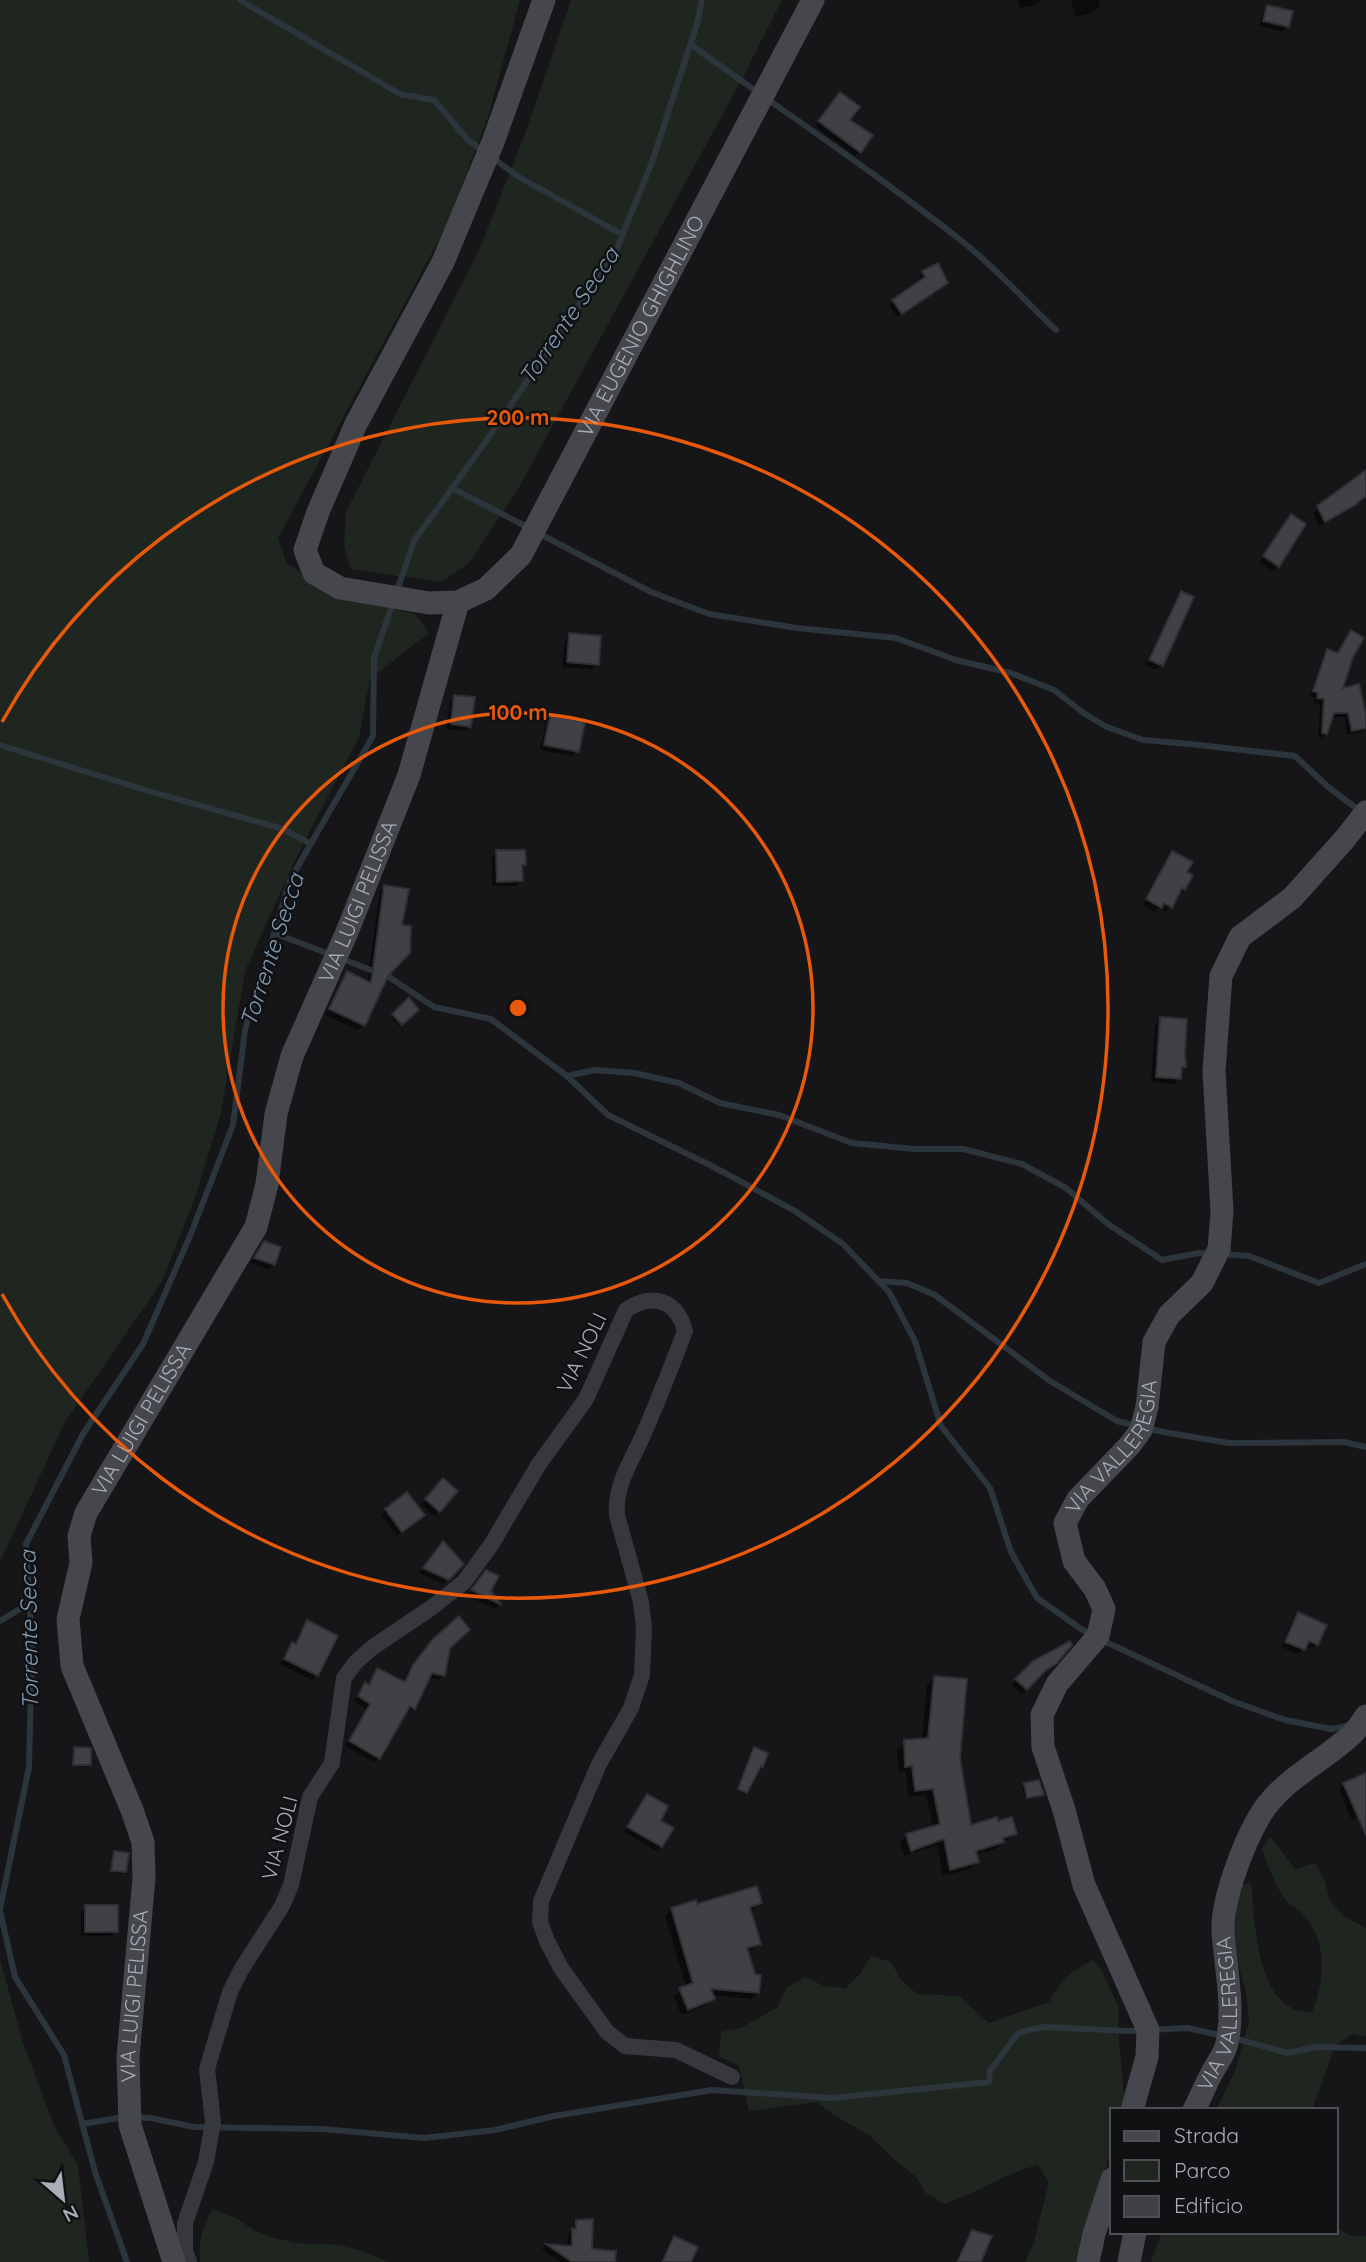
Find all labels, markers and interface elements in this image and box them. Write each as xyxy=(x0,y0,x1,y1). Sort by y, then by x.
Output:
street label: VIA EUGENIO GHIGHLINO xyxy=(572,210,710,441)
water label: Torrente Secca xyxy=(512,241,626,390)
text: 200 m xyxy=(487,404,549,430)
text: 100 m xyxy=(488,699,548,725)
street label: VIA LUIGI PELISSA xyxy=(312,816,402,987)
water label: Torrente Secca xyxy=(233,869,310,1030)
centre of rings xyxy=(506,996,530,1020)
street label: VIA NOLI xyxy=(550,1308,612,1397)
street label: VIA LUIGI PELISSA xyxy=(85,1338,196,1500)
street label: VIA VALLEREGIA xyxy=(1059,1379,1162,1518)
water label: Torrente Secca xyxy=(13,1549,44,1710)
street label: VIA NOLI xyxy=(255,1793,303,1883)
street label: VIA LUIGI PELISSA xyxy=(113,1909,153,2083)
street label: VIA VALLEREGIA xyxy=(1191,1936,1242,2095)
legend xyxy=(1110,2108,1338,2234)
text: Strada xyxy=(1174,2122,1239,2148)
text: Parco xyxy=(1174,2157,1230,2183)
north arrow xyxy=(28,2164,98,2234)
text: Edificio xyxy=(1174,2192,1243,2218)
text: N xyxy=(59,2200,83,2228)

